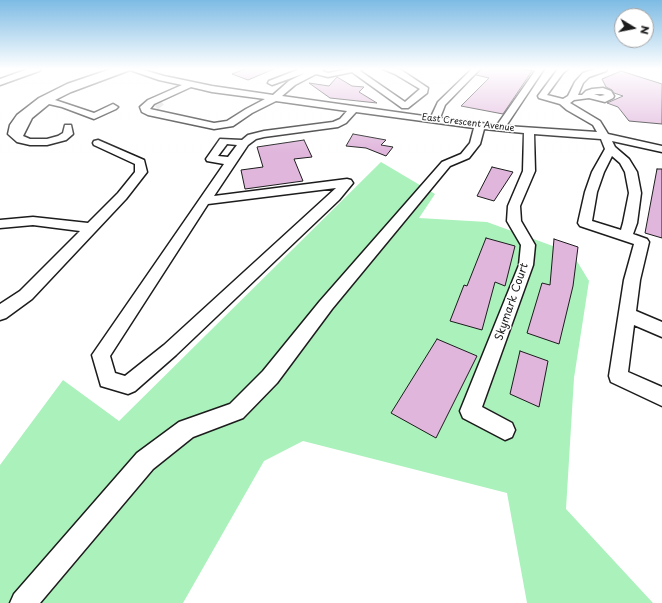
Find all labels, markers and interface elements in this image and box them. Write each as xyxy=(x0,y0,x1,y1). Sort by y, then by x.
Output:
north arrow xyxy=(614,8,654,48)
text: N xyxy=(636,24,654,36)
street label: East Crescent Avenue xyxy=(421,112,515,134)
street label: Skymark Court xyxy=(493,261,531,343)

